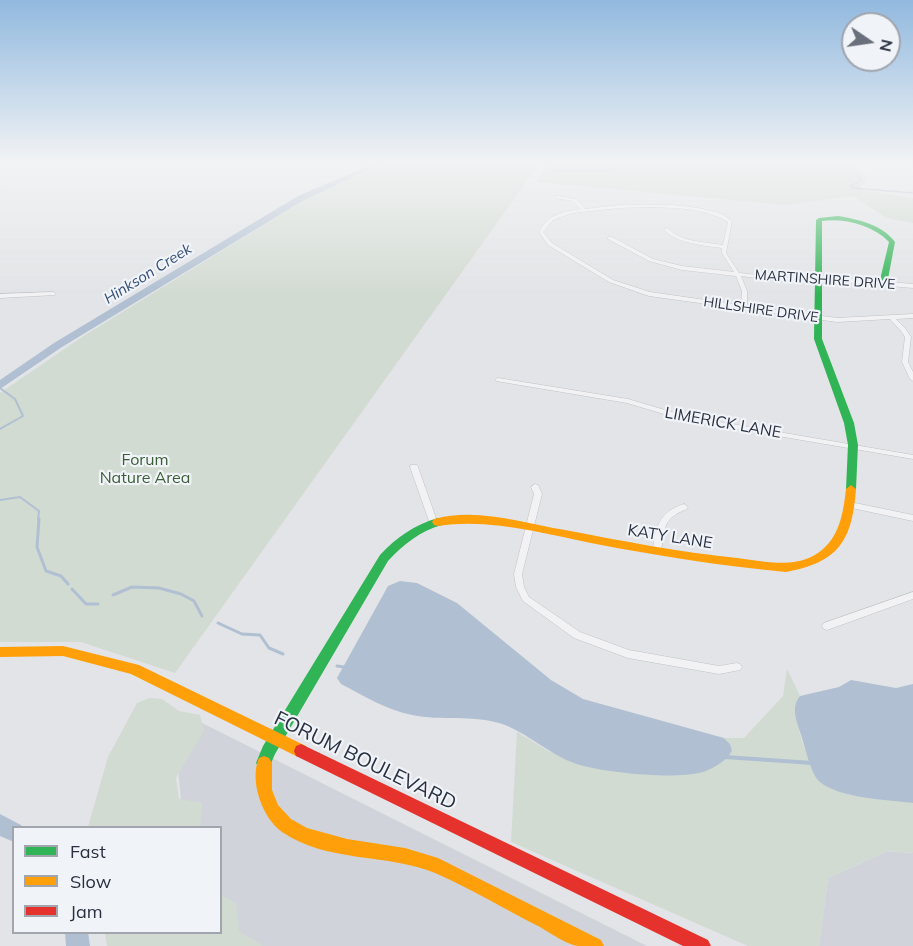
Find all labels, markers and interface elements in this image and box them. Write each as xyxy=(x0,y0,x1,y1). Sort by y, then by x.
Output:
north arrow xyxy=(841,12,901,72)
text: N xyxy=(875,37,898,54)
water label: Hinkson Creek xyxy=(101,240,195,308)
street label: MARTINSHIRE DRIVE xyxy=(754,267,896,293)
street label: HILLSHIRE DRIVE xyxy=(703,294,819,326)
street label: LIMERICK LANE xyxy=(663,403,783,443)
park label: Forum Nature Area xyxy=(100,450,190,488)
street label: KATY LANE xyxy=(626,521,714,553)
street label: FORUM BOULEVARD xyxy=(270,706,460,816)
legend xyxy=(12,826,222,934)
text: Fast xyxy=(70,840,106,863)
text: Slow xyxy=(70,870,111,893)
text: Jam xyxy=(70,900,103,923)

